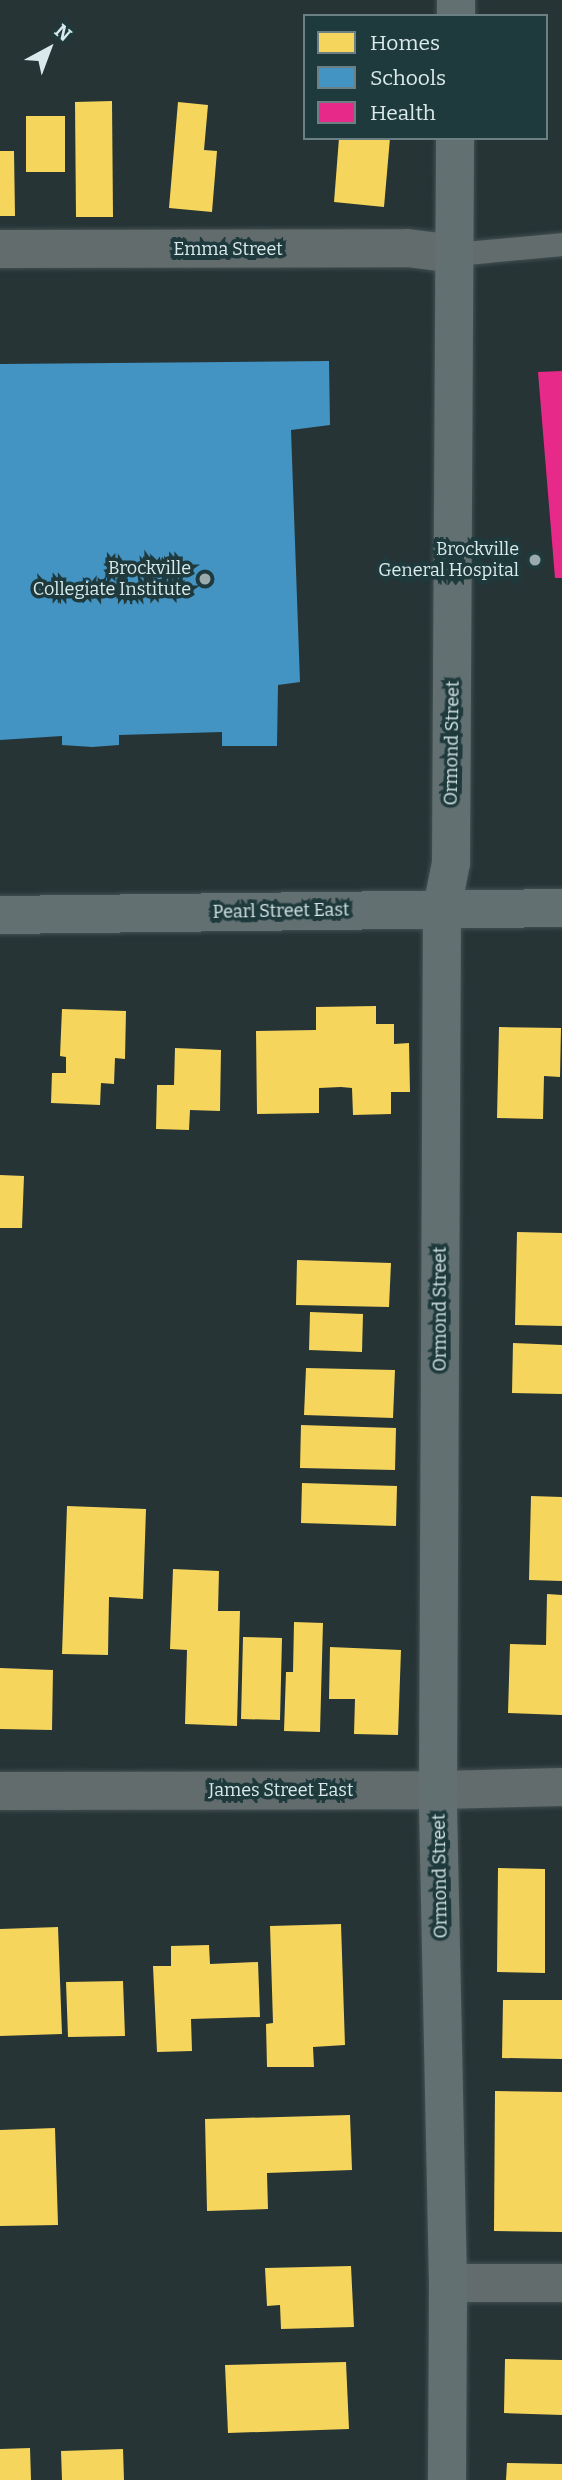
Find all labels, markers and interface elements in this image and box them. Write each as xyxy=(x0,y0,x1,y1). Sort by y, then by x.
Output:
north arrow xyxy=(14,14,84,84)
legend xyxy=(303,14,548,140)
text: N xyxy=(50,19,76,46)
text: Homes xyxy=(370,30,440,56)
text: Schools xyxy=(370,65,446,91)
text: Health xyxy=(370,100,436,126)
street label: Emma Street xyxy=(173,238,283,260)
place label: Brockville General Hospital xyxy=(378,539,519,582)
marker: Brockville General Hospital xyxy=(525,550,545,570)
place label: Brockville Collegiate Institute xyxy=(33,558,191,600)
marker: Brockville Collegiate Institute xyxy=(197,571,213,587)
street label: Ormond Street xyxy=(440,680,464,806)
street label: Pearl Street East xyxy=(212,899,350,923)
street label: Ormond Street xyxy=(429,1247,451,1371)
street label: James Street East xyxy=(209,1779,353,1801)
street label: Ormond Street xyxy=(428,1813,452,1939)

